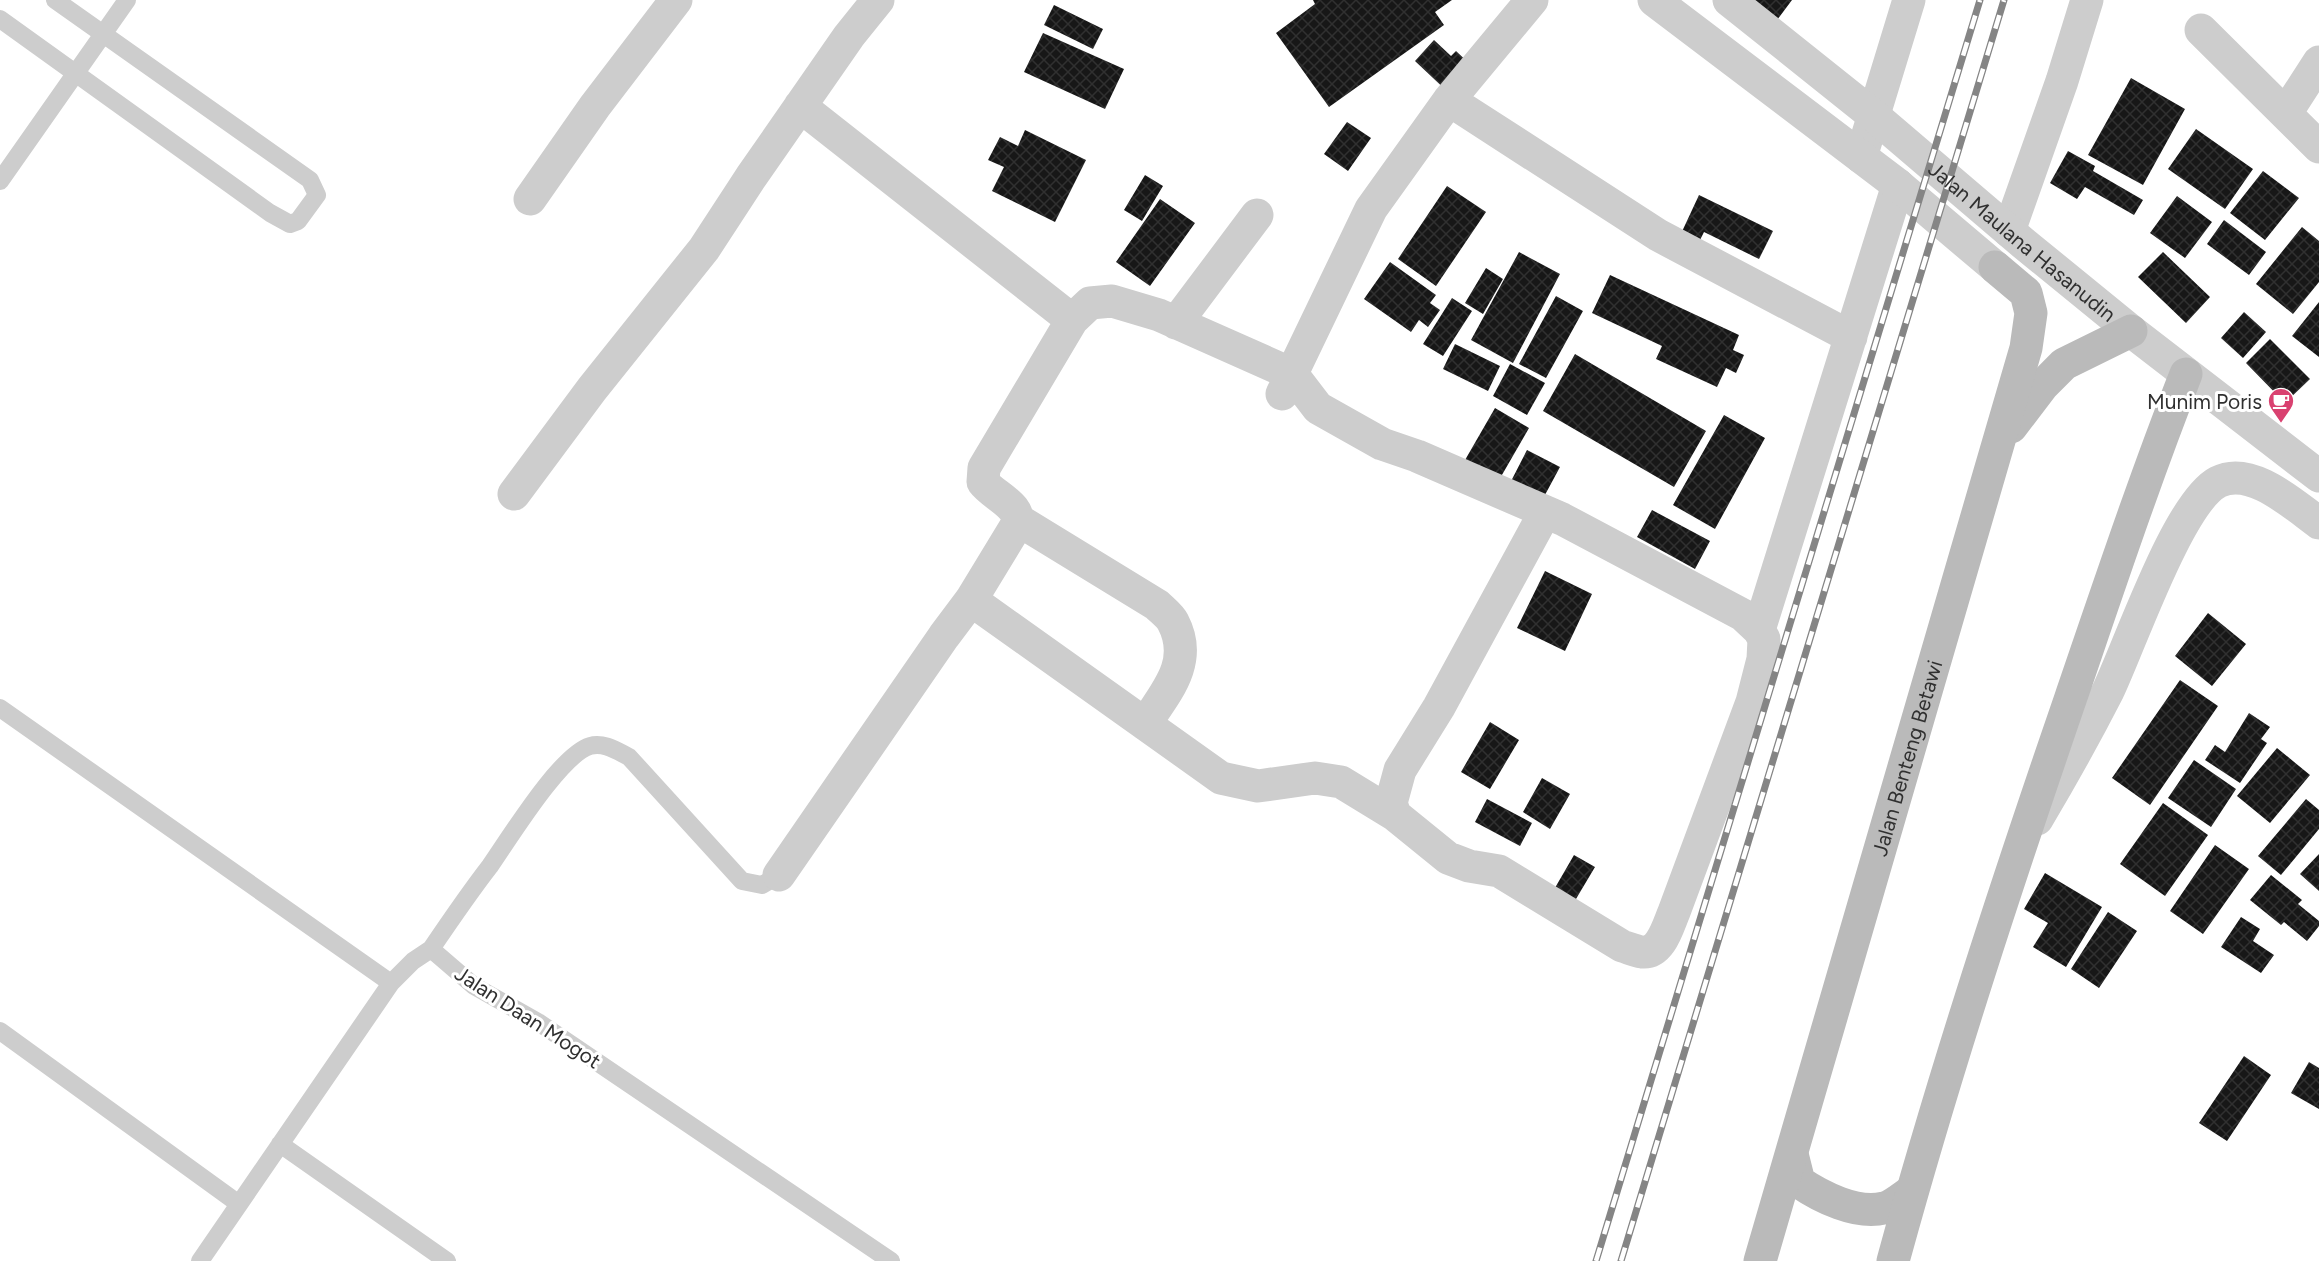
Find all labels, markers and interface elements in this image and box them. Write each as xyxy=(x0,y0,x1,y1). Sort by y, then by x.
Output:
street label: Jalan Maulana Hasanudin xyxy=(1924,156,2121,326)
cafe icon: Munim Poris xyxy=(2266,386,2296,424)
place label: Munim Poris xyxy=(2147,389,2262,414)
street label: Jalan Benteng Betawi xyxy=(1866,657,1947,859)
street label: Jalan Daan Mogot xyxy=(450,961,606,1074)

